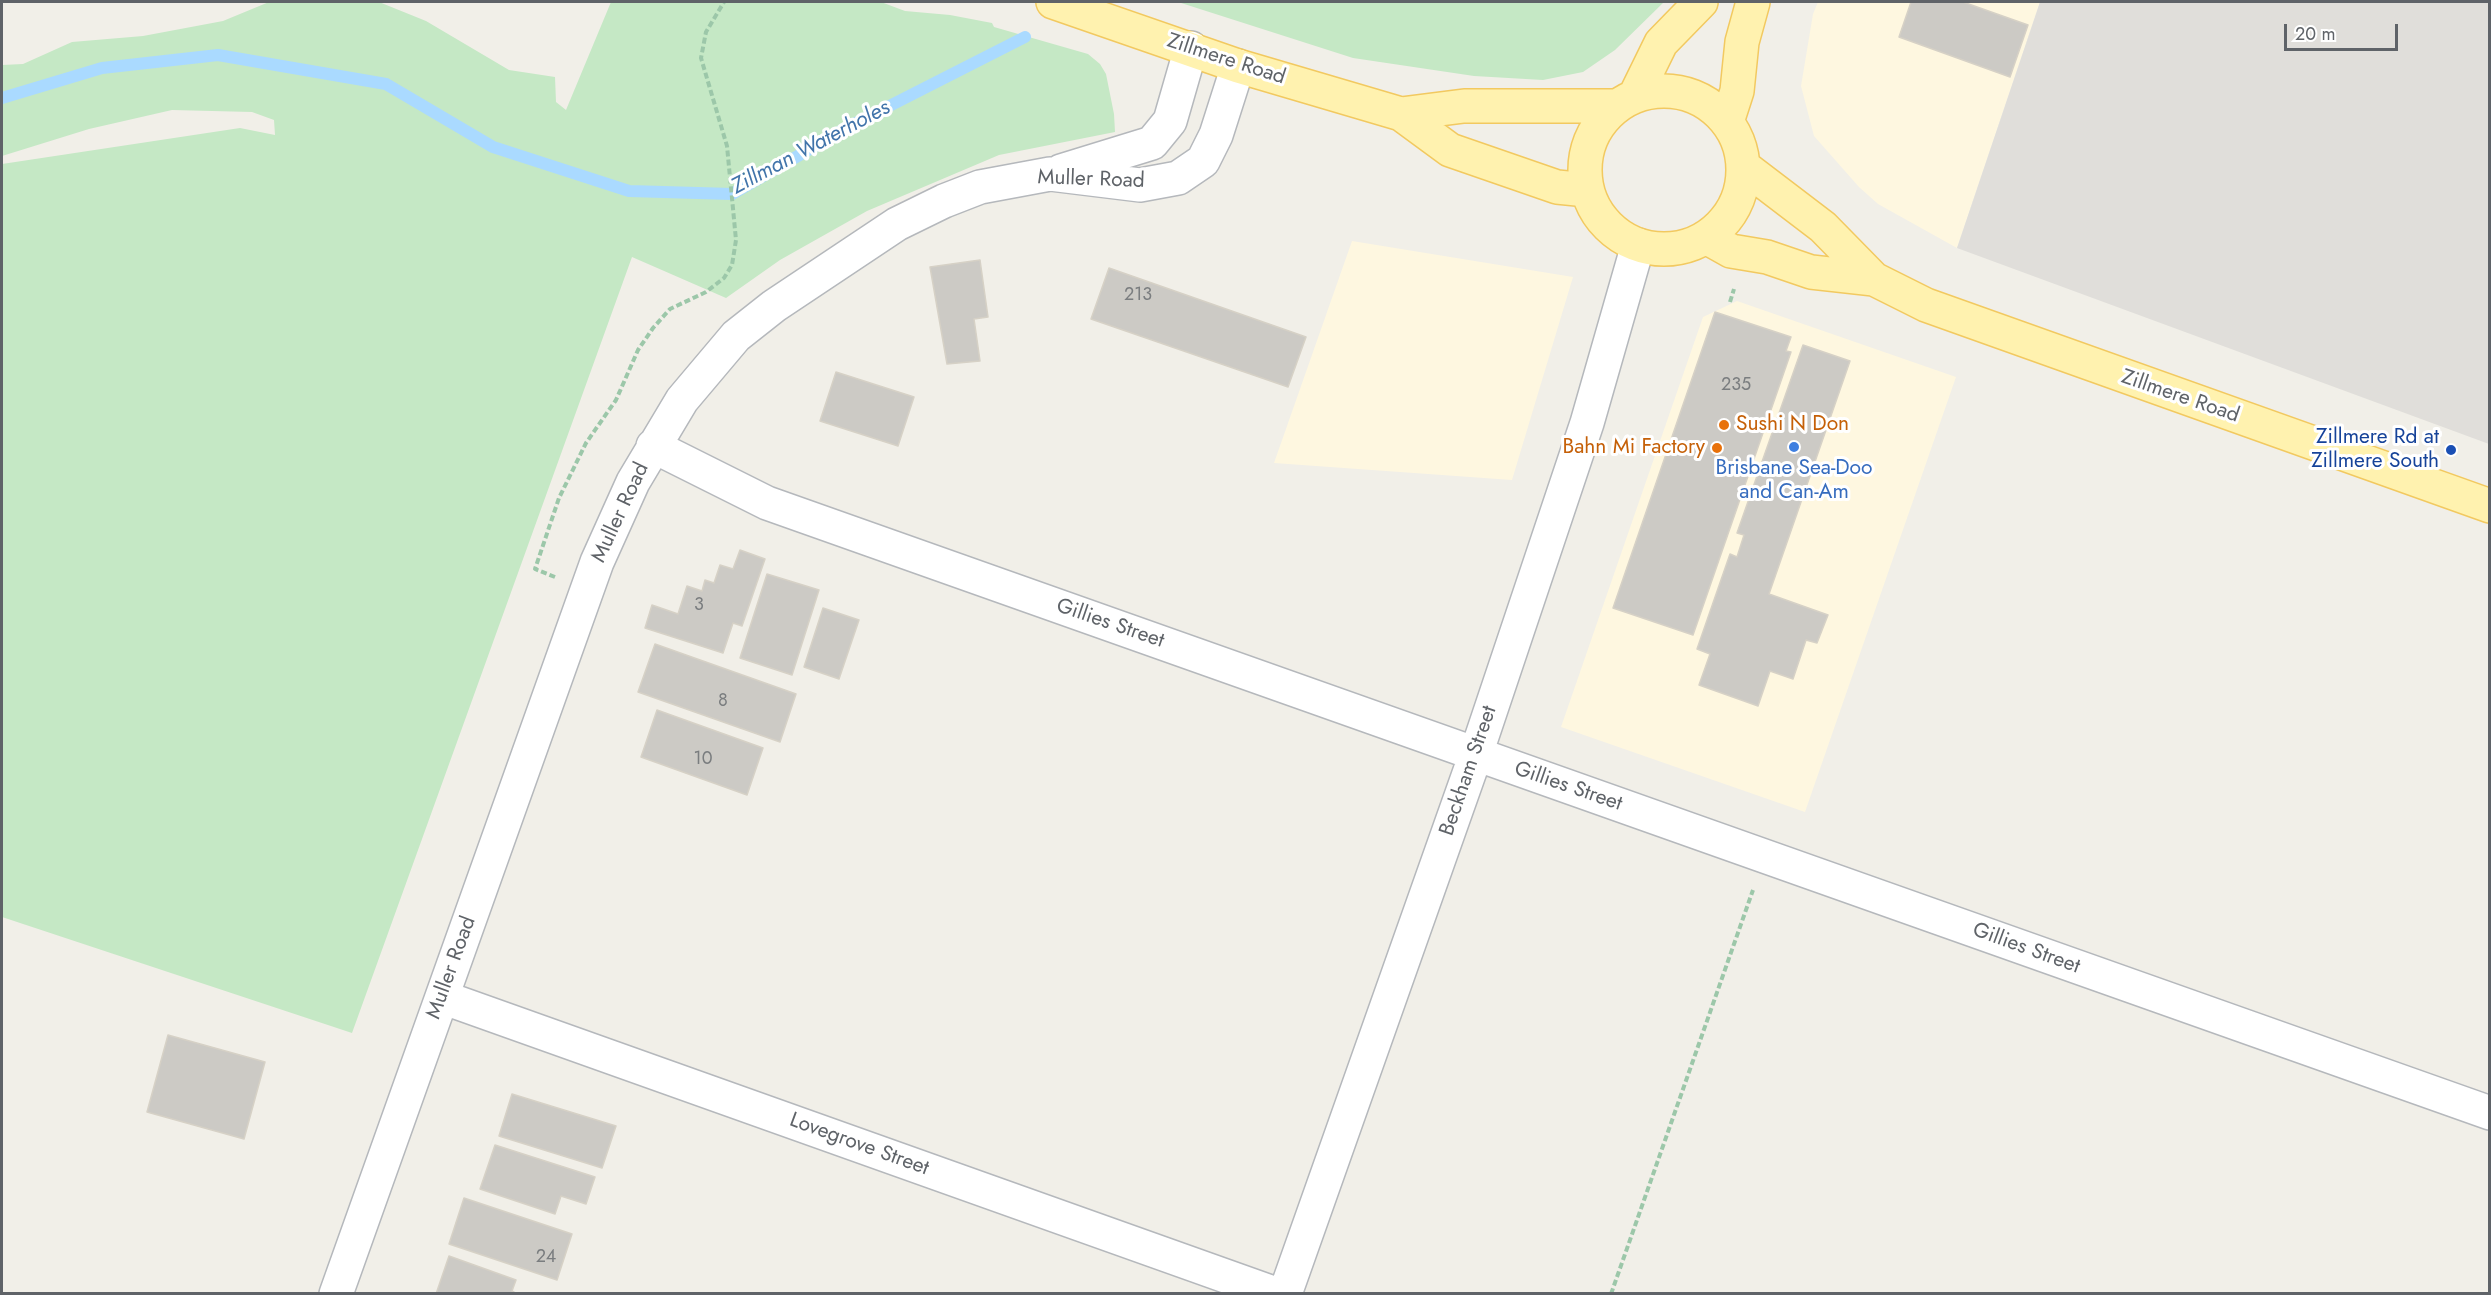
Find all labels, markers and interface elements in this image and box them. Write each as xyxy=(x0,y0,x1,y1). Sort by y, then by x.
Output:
scale bar xyxy=(2287,12,2401,50)
text: 20 m xyxy=(2295,21,2335,47)
street label: Zillmere Road xyxy=(1164,29,1288,91)
water label: Zillman Waterholes xyxy=(727,95,895,201)
street label: Muller Road xyxy=(1037,166,1145,194)
house number: 213 xyxy=(1124,285,1152,307)
street label: Zillmere Road xyxy=(2118,365,2242,429)
house number: 235 xyxy=(1721,375,1751,397)
place label: Sushi N Don xyxy=(1736,412,1849,438)
marker: Sushi N Don xyxy=(1717,418,1731,432)
place label: Zillmere Rd at Zillmere South xyxy=(2311,425,2439,475)
place label: Bahn Mi Factory xyxy=(1562,435,1705,461)
marker: Brisbane Sea-Doo and Can-Am xyxy=(1787,440,1801,454)
marker: Bahn Mi Factory xyxy=(1710,441,1724,455)
marker: Zillmere Rd at Zillmere South xyxy=(2444,443,2458,457)
place label: Brisbane Sea-Doo and Can-Am xyxy=(1715,456,1873,506)
street label: Muller Road xyxy=(587,459,655,567)
street label: Gillies Street xyxy=(1053,594,1167,654)
house number: 3 xyxy=(694,595,704,617)
house number: 8 xyxy=(718,691,728,713)
street label: Beckham Street xyxy=(1435,703,1503,839)
house number: 10 xyxy=(694,749,712,771)
street label: Gillies Street xyxy=(1511,757,1625,817)
street label: Muller Road xyxy=(422,913,482,1023)
street label: Gillies Street xyxy=(1969,918,2083,980)
street label: Lovegrove Street xyxy=(786,1108,932,1182)
house number: 24 xyxy=(536,1247,556,1269)

